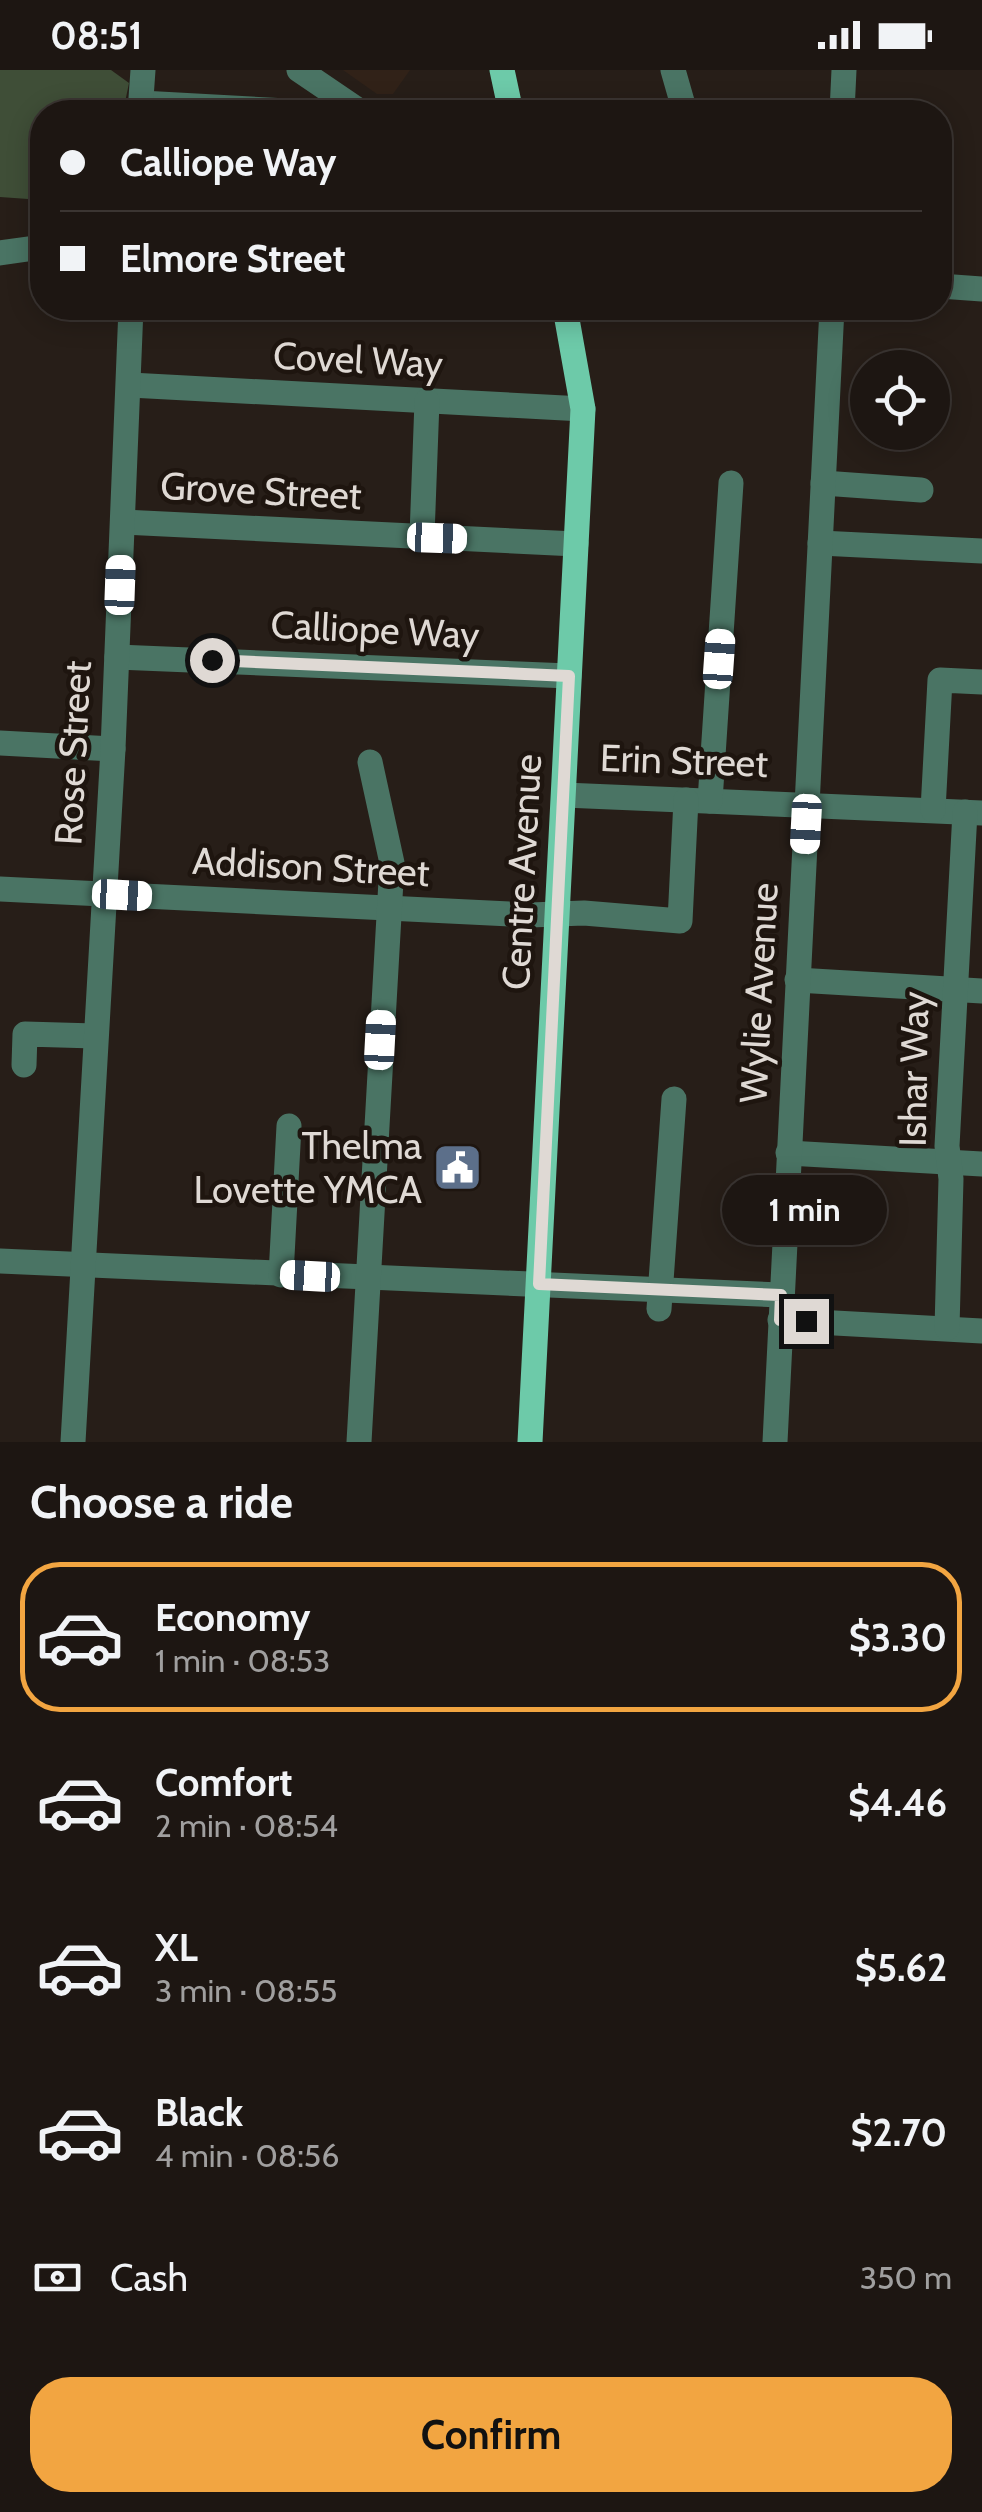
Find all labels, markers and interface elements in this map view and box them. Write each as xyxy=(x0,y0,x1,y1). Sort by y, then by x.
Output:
text: 08:51 xyxy=(50,12,143,59)
text: Calliope Way xyxy=(120,139,336,186)
text: Elmore Street xyxy=(120,235,346,282)
street label: Covel Way xyxy=(272,332,444,387)
map controls xyxy=(850,350,950,450)
button: locate xyxy=(850,350,950,450)
street label: Grove Street xyxy=(159,462,363,519)
car xyxy=(406,522,468,554)
car xyxy=(104,554,136,616)
street label: Calliope Way xyxy=(270,601,481,658)
car xyxy=(702,628,736,690)
route start xyxy=(190,638,235,683)
street label: Rose Street xyxy=(44,659,101,846)
street label: Erin Street xyxy=(599,734,769,787)
street label: Centre Avenue xyxy=(492,753,551,991)
car xyxy=(789,793,823,855)
street label: Addison Street xyxy=(191,837,431,896)
car xyxy=(91,878,153,912)
street label: Wylie Avenue xyxy=(729,882,788,1104)
street label: Ishar Way xyxy=(889,991,938,1147)
car xyxy=(363,1009,397,1071)
place label: Thelma Lovette YMCA xyxy=(193,1122,423,1213)
public building icon: Thelma Lovette YMCA xyxy=(431,1142,483,1194)
callout: 1 min xyxy=(724,1176,888,1246)
text: 1 min xyxy=(768,1190,841,1229)
car xyxy=(279,1259,341,1293)
route end xyxy=(784,1299,829,1344)
text: Choose a ride xyxy=(30,1475,293,1529)
icon: car xyxy=(35,1592,125,1682)
text: Economy xyxy=(155,1594,310,1641)
text: $3.30 xyxy=(849,1614,947,1661)
text: 1 min · 08:53 xyxy=(155,1641,330,1680)
icon: car xyxy=(35,1757,125,1847)
text: Comfort xyxy=(155,1759,292,1806)
text: $4.46 xyxy=(848,1779,947,1826)
text: 2 min · 08:54 xyxy=(155,1806,338,1845)
icon: car xyxy=(35,1922,125,2012)
text: XL xyxy=(155,1924,198,1971)
text: $5.62 xyxy=(855,1944,947,1991)
text: 3 min · 08:55 xyxy=(155,1971,337,2010)
icon: car xyxy=(35,2087,125,2177)
text: Black xyxy=(155,2089,243,2136)
text: $2.70 xyxy=(851,2109,947,2156)
text: 4 min · 08:56 xyxy=(155,2136,339,2175)
icon: cash xyxy=(30,2250,85,2305)
text: Cash xyxy=(110,2254,188,2301)
text: 350 m xyxy=(860,2258,952,2297)
button: Confirm xyxy=(30,2377,952,2492)

